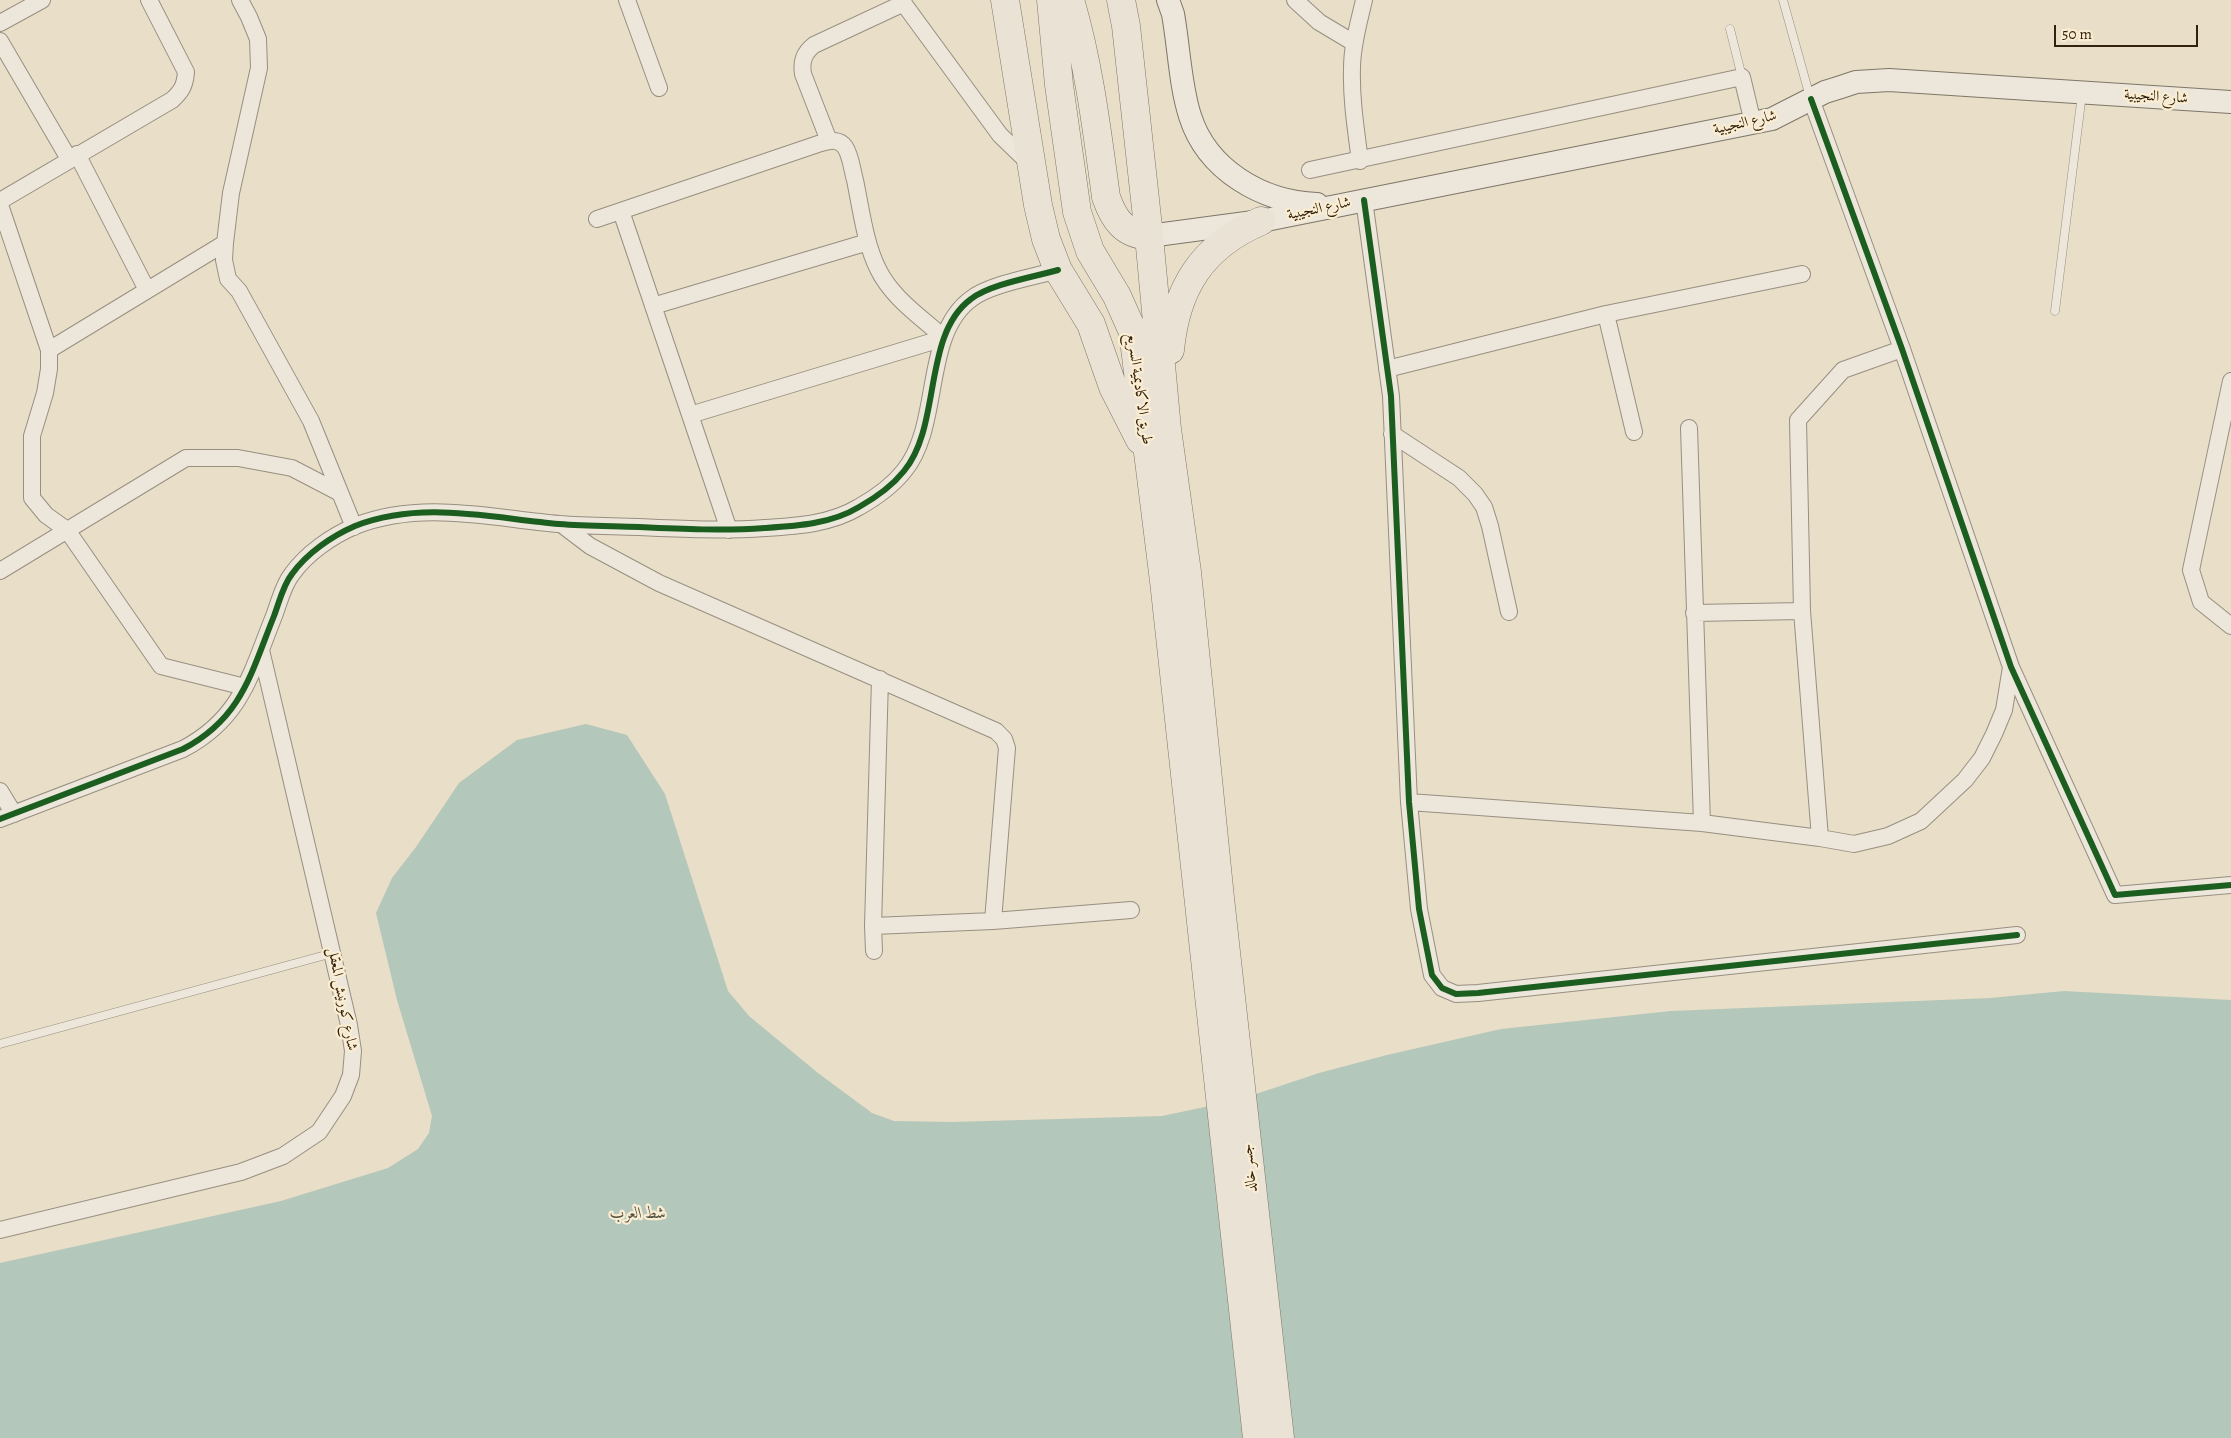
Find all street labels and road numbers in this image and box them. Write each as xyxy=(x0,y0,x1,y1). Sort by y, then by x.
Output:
street label: شارع النجيبية xyxy=(2123,86,2189,108)
street label: شارع النجيبية xyxy=(1712,107,1778,139)
street label: شارع النجيبية xyxy=(1286,194,1352,224)
street label: طريق الاكاديمية السريع xyxy=(1122,332,1156,446)
street label: شارع كورنيش المعقل xyxy=(323,946,361,1052)
street label: جسر خالد xyxy=(1239,1143,1261,1193)

